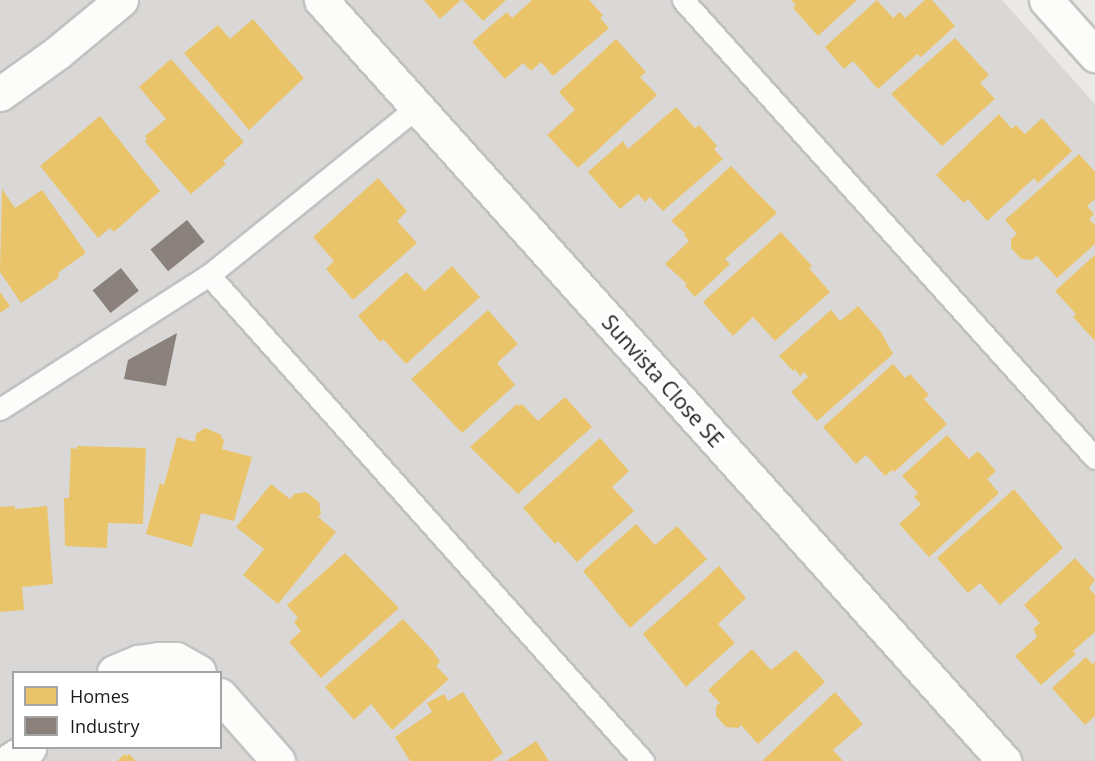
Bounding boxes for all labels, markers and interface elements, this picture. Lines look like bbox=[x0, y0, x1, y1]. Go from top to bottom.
street label: Sunvista Close SE bbox=[597, 310, 729, 452]
legend bbox=[12, 671, 222, 749]
text: Homes bbox=[70, 684, 129, 708]
text: Industry bbox=[70, 714, 140, 738]

